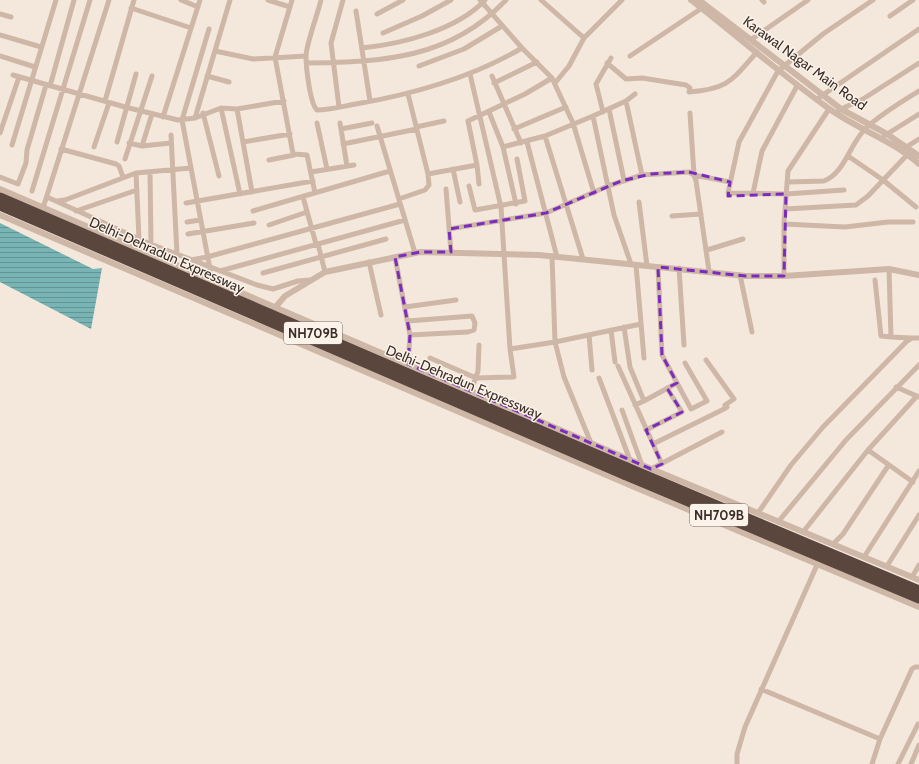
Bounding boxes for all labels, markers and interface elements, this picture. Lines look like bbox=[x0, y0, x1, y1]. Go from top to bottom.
street label: Karawal Nagar Main Road bbox=[740, 12, 870, 114]
street label: Delhi-Dehradun Expressway bbox=[87, 213, 247, 297]
road number: NH709B bbox=[284, 322, 342, 344]
street label: Delhi-Dehradun Expressway bbox=[383, 341, 545, 423]
road number: NH709B bbox=[690, 504, 748, 526]

